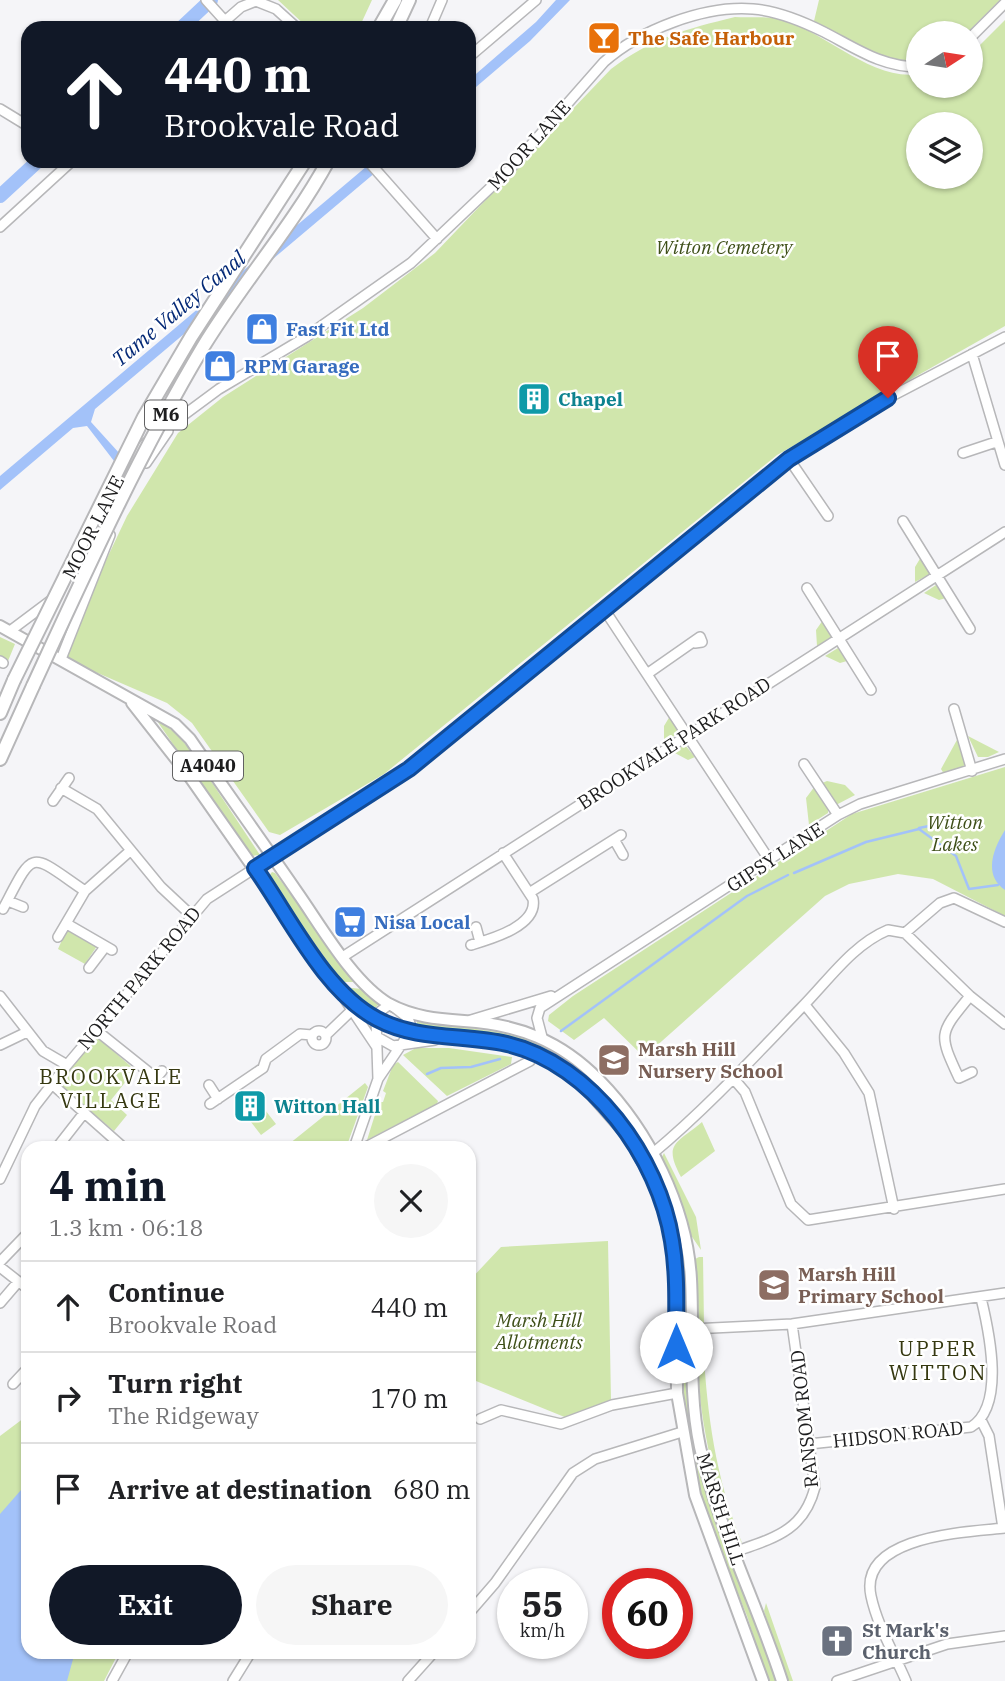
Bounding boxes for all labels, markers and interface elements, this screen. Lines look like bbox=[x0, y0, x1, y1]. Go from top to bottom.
bar icon: The Safe Harbour bbox=[585, 19, 623, 57]
north arrow bbox=[906, 21, 984, 98]
map controls bbox=[906, 21, 983, 189]
place label: The Safe Harbour bbox=[628, 26, 795, 50]
text: 440 m bbox=[164, 42, 311, 105]
icon: ahead bbox=[49, 49, 140, 140]
street label: MOOR LANE bbox=[482, 95, 576, 195]
text: Brookvale Road bbox=[164, 104, 399, 146]
button: layers bbox=[906, 112, 983, 189]
park label: Witton Cemetery bbox=[656, 235, 794, 259]
water label: Tame Valley Canal bbox=[106, 243, 252, 372]
shop icon: Fast Fit Ltd bbox=[243, 310, 281, 348]
place label: Fast Fit Ltd bbox=[286, 317, 389, 341]
pin bbox=[858, 326, 918, 398]
icon: arrive bbox=[869, 337, 907, 375]
shop icon: RPM Garage bbox=[201, 347, 239, 385]
place label: RPM Garage bbox=[244, 354, 360, 378]
building icon: Chapel bbox=[515, 380, 553, 418]
place label: Chapel bbox=[558, 387, 623, 411]
road number: M6 bbox=[145, 400, 187, 430]
street label: MOOR LANE bbox=[57, 471, 129, 583]
street label: BROOKVALE PARK ROAD bbox=[573, 672, 775, 814]
road number: A4040 bbox=[173, 752, 243, 780]
park label: Witton Lakes bbox=[927, 810, 983, 856]
street label: GIPSY LANE bbox=[722, 817, 828, 897]
street label: NORTH PARK ROAD bbox=[72, 902, 206, 1054]
supermarket icon: Nisa Local bbox=[331, 903, 369, 941]
place label: Nisa Local bbox=[374, 910, 470, 934]
place label: Marsh Hill Nursery School bbox=[638, 1037, 783, 1083]
school or university icon: Marsh Hill Nursery School bbox=[595, 1041, 633, 1079]
district label: BROOKVALE VILLAGE bbox=[39, 1062, 183, 1114]
building icon: Witton Hall bbox=[231, 1087, 269, 1125]
place label: Witton Hall bbox=[274, 1094, 380, 1118]
text: 4 min bbox=[49, 1158, 167, 1213]
button: close bbox=[374, 1164, 448, 1238]
text: 1.3 km · 06:18 bbox=[49, 1212, 203, 1242]
place label: Marsh Hill Primary School bbox=[798, 1262, 944, 1308]
school or university icon: Marsh Hill Primary School bbox=[755, 1266, 793, 1304]
text: Continue bbox=[108, 1275, 225, 1309]
icon: ahead bbox=[49, 1288, 87, 1326]
text: 440 m bbox=[370, 1290, 448, 1324]
park label: Marsh Hill Allotments bbox=[493, 1308, 583, 1354]
text: Brookvale Road bbox=[108, 1309, 277, 1339]
position arrow bbox=[639, 1310, 713, 1384]
district label: UPPER WITTON bbox=[889, 1334, 987, 1386]
street label: RANSOM ROAD bbox=[785, 1349, 823, 1489]
text: Turn right bbox=[108, 1366, 242, 1400]
icon: right bbox=[49, 1379, 87, 1417]
text: 170 m bbox=[370, 1381, 448, 1415]
text: The Ridgeway bbox=[108, 1400, 259, 1430]
street label: HIDSON ROAD bbox=[832, 1415, 964, 1453]
street label: MARSH HILL bbox=[692, 1450, 750, 1568]
icon: arrive bbox=[49, 1470, 87, 1508]
text: Arrive at destination bbox=[108, 1472, 372, 1506]
text: 680 m bbox=[393, 1472, 471, 1506]
button: Exit bbox=[49, 1565, 242, 1645]
button: Share bbox=[256, 1565, 448, 1645]
speed limit sign: 60 bbox=[602, 1568, 693, 1659]
text: 55 bbox=[521, 1581, 564, 1627]
place label: St Mark's Church bbox=[862, 1618, 949, 1664]
text: km/h bbox=[520, 1619, 565, 1642]
church icon: St Mark's Church bbox=[818, 1622, 856, 1660]

